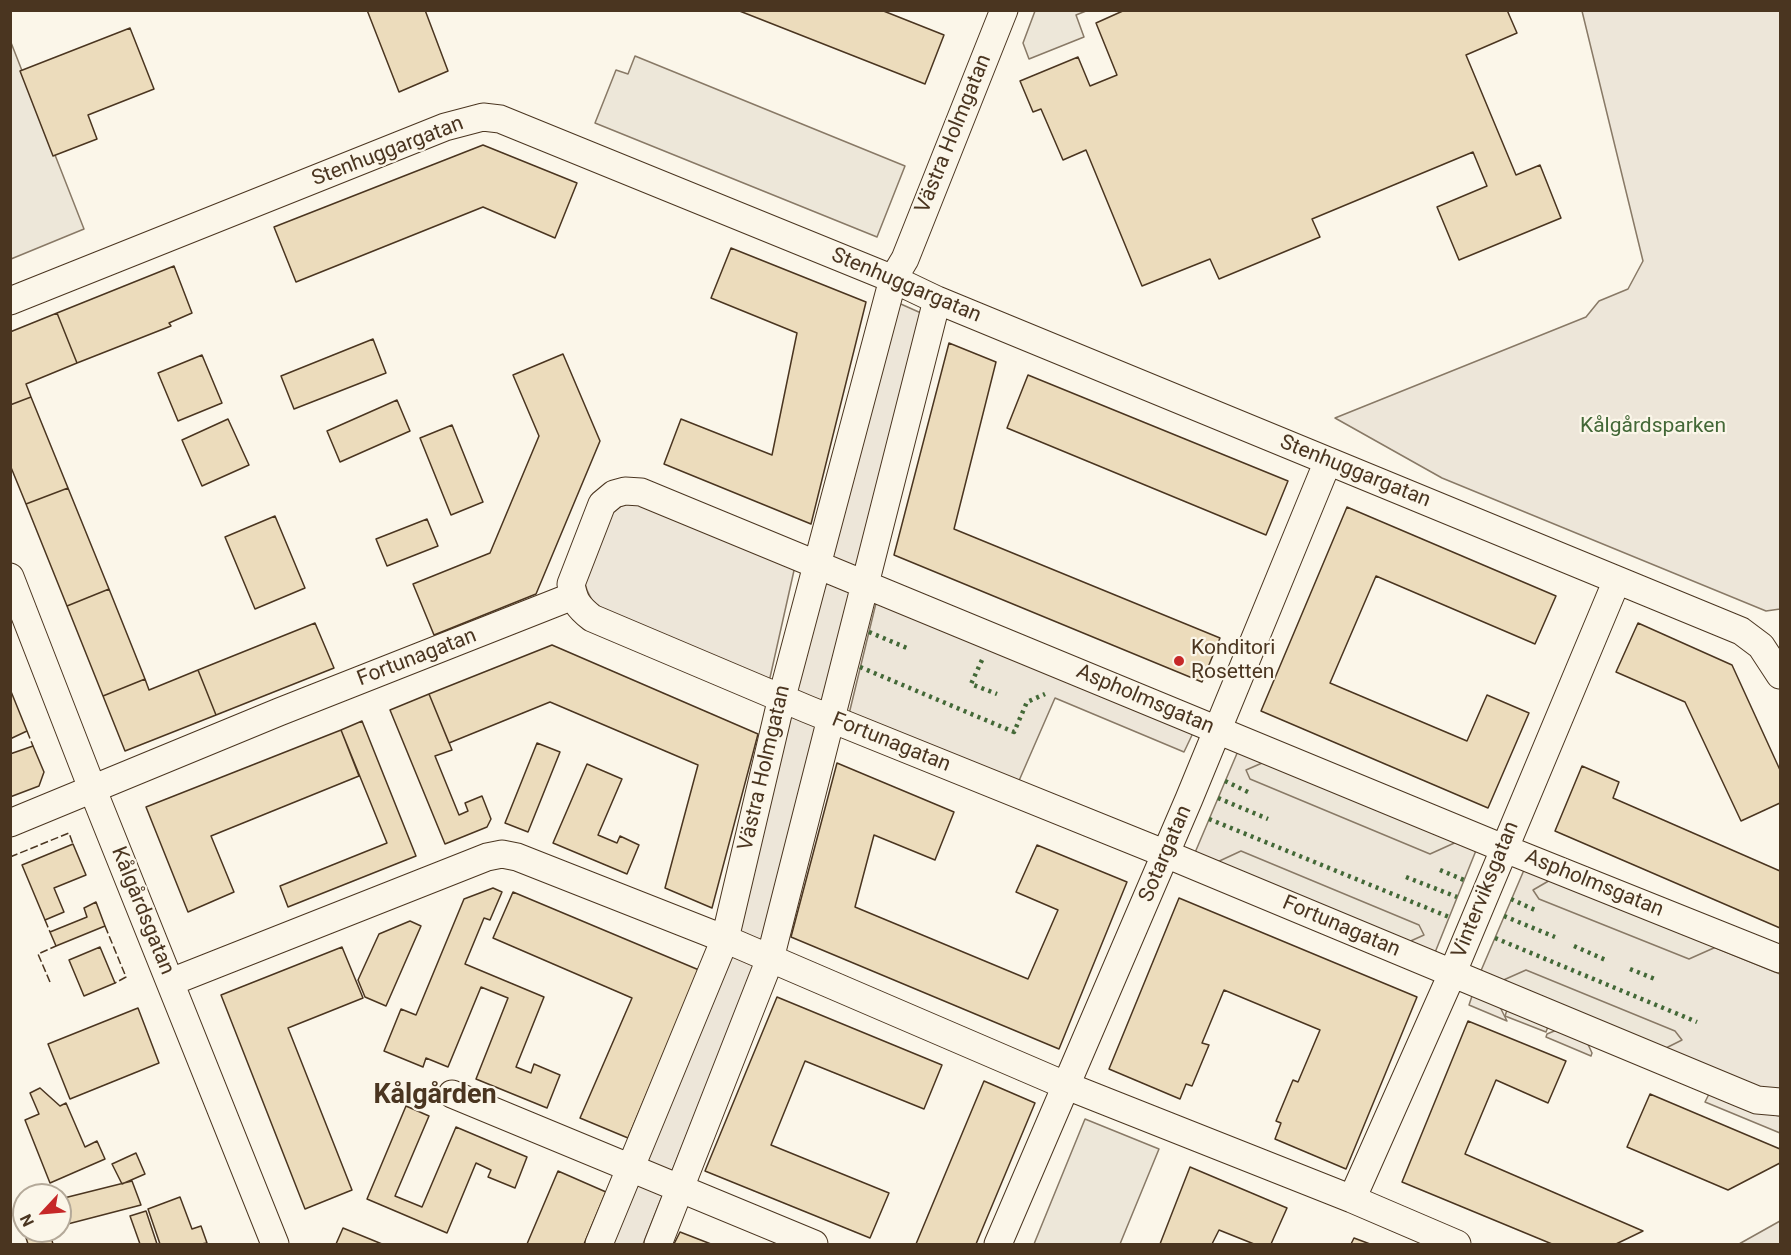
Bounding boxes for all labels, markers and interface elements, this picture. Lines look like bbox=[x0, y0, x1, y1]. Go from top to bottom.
street label: Västra Holmgatan bbox=[911, 51, 997, 217]
street label: Stenhuggargatan bbox=[309, 112, 467, 192]
street label: Stenhuggargatan bbox=[827, 243, 985, 329]
park label: Kålgårdsparken bbox=[1580, 414, 1726, 440]
street label: Stenhuggargatan bbox=[1276, 430, 1434, 514]
street label: Fortunagatan bbox=[354, 624, 480, 692]
place label: Konditori Rosetten bbox=[1191, 636, 1275, 686]
marker: Konditori Rosetten bbox=[1172, 654, 1186, 668]
street label: Aspholmsgatan bbox=[1072, 660, 1218, 740]
street label: Västra Holmgatan bbox=[734, 683, 796, 853]
street label: Fortunagatan bbox=[828, 708, 954, 778]
street label: Sotargatan bbox=[1134, 802, 1198, 906]
street label: Vinterviksgatan bbox=[1447, 818, 1525, 962]
street label: Kålgårdsgatan bbox=[105, 843, 179, 979]
street label: Aspholmsgatan bbox=[1521, 845, 1667, 923]
street label: Fortunagatan bbox=[1278, 891, 1404, 963]
district label: Kålgården bbox=[373, 1080, 497, 1112]
north arrow bbox=[12, 1183, 72, 1243]
text: N bbox=[16, 1211, 38, 1229]

